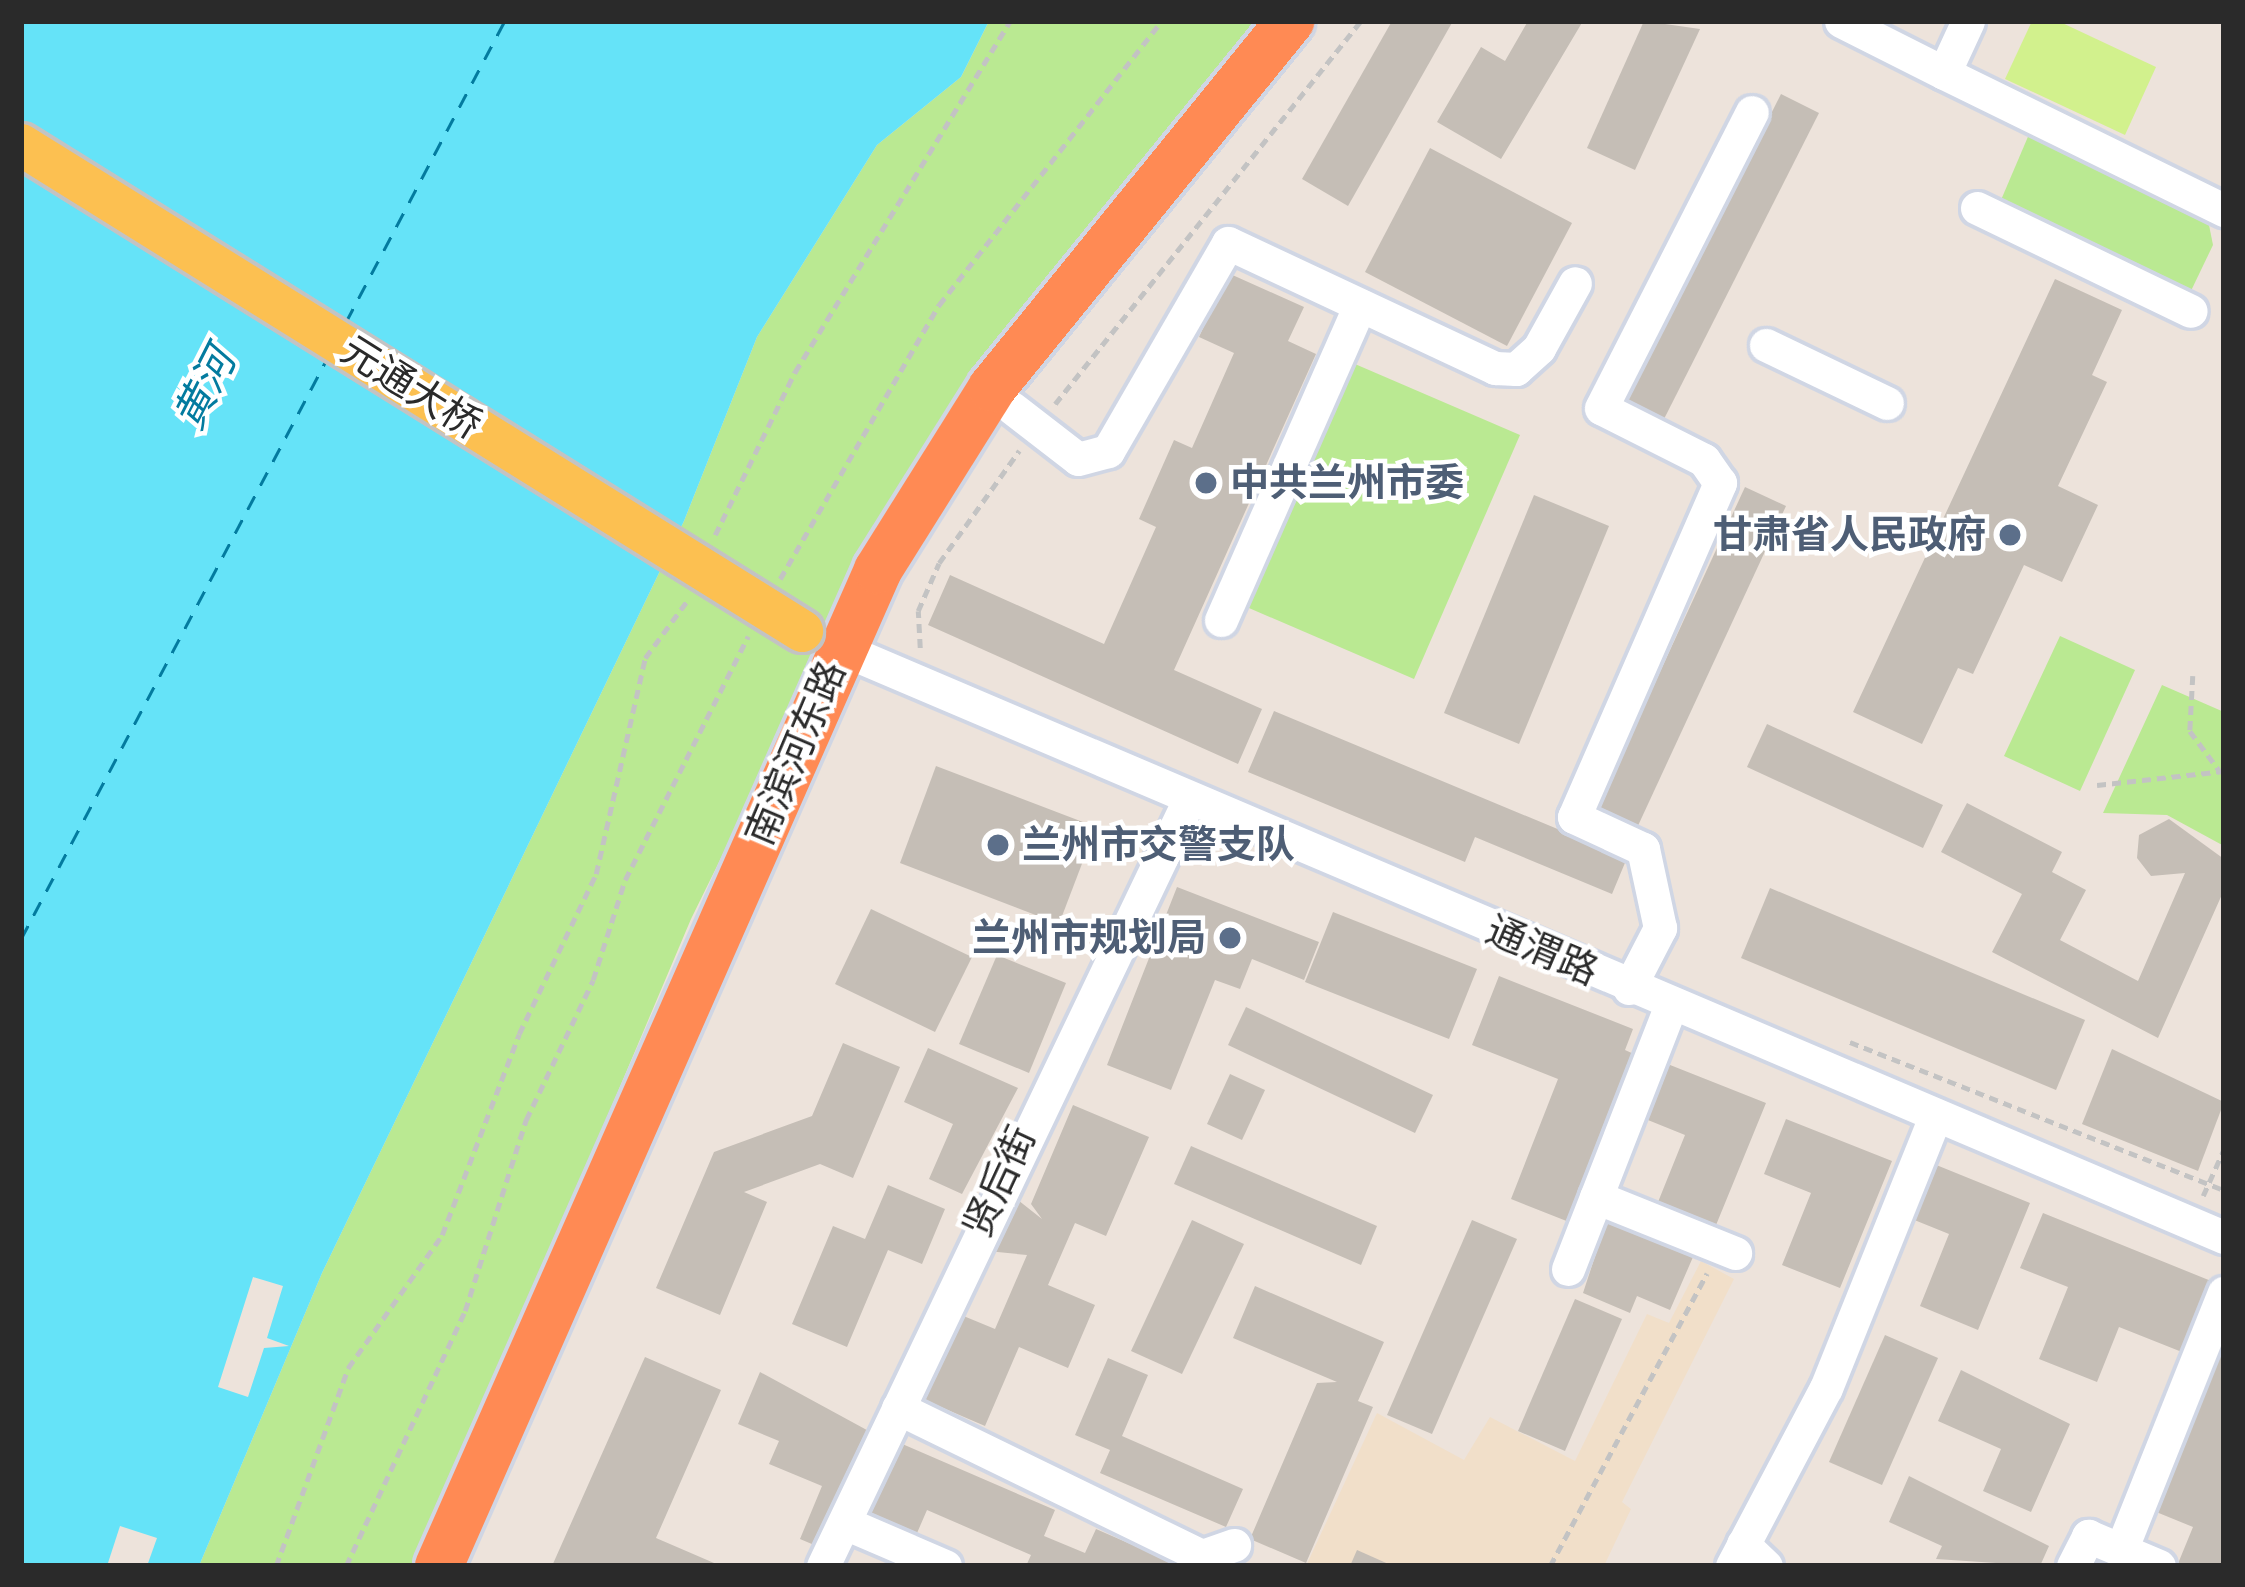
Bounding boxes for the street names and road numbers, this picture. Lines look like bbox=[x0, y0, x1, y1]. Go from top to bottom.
street label: 元通大桥 bbox=[332, 327, 490, 449]
street label: 南滨河东路 bbox=[736, 654, 856, 852]
street label: 通渭路 bbox=[1479, 907, 1605, 995]
street label: 贤后街 bbox=[954, 1119, 1046, 1245]

